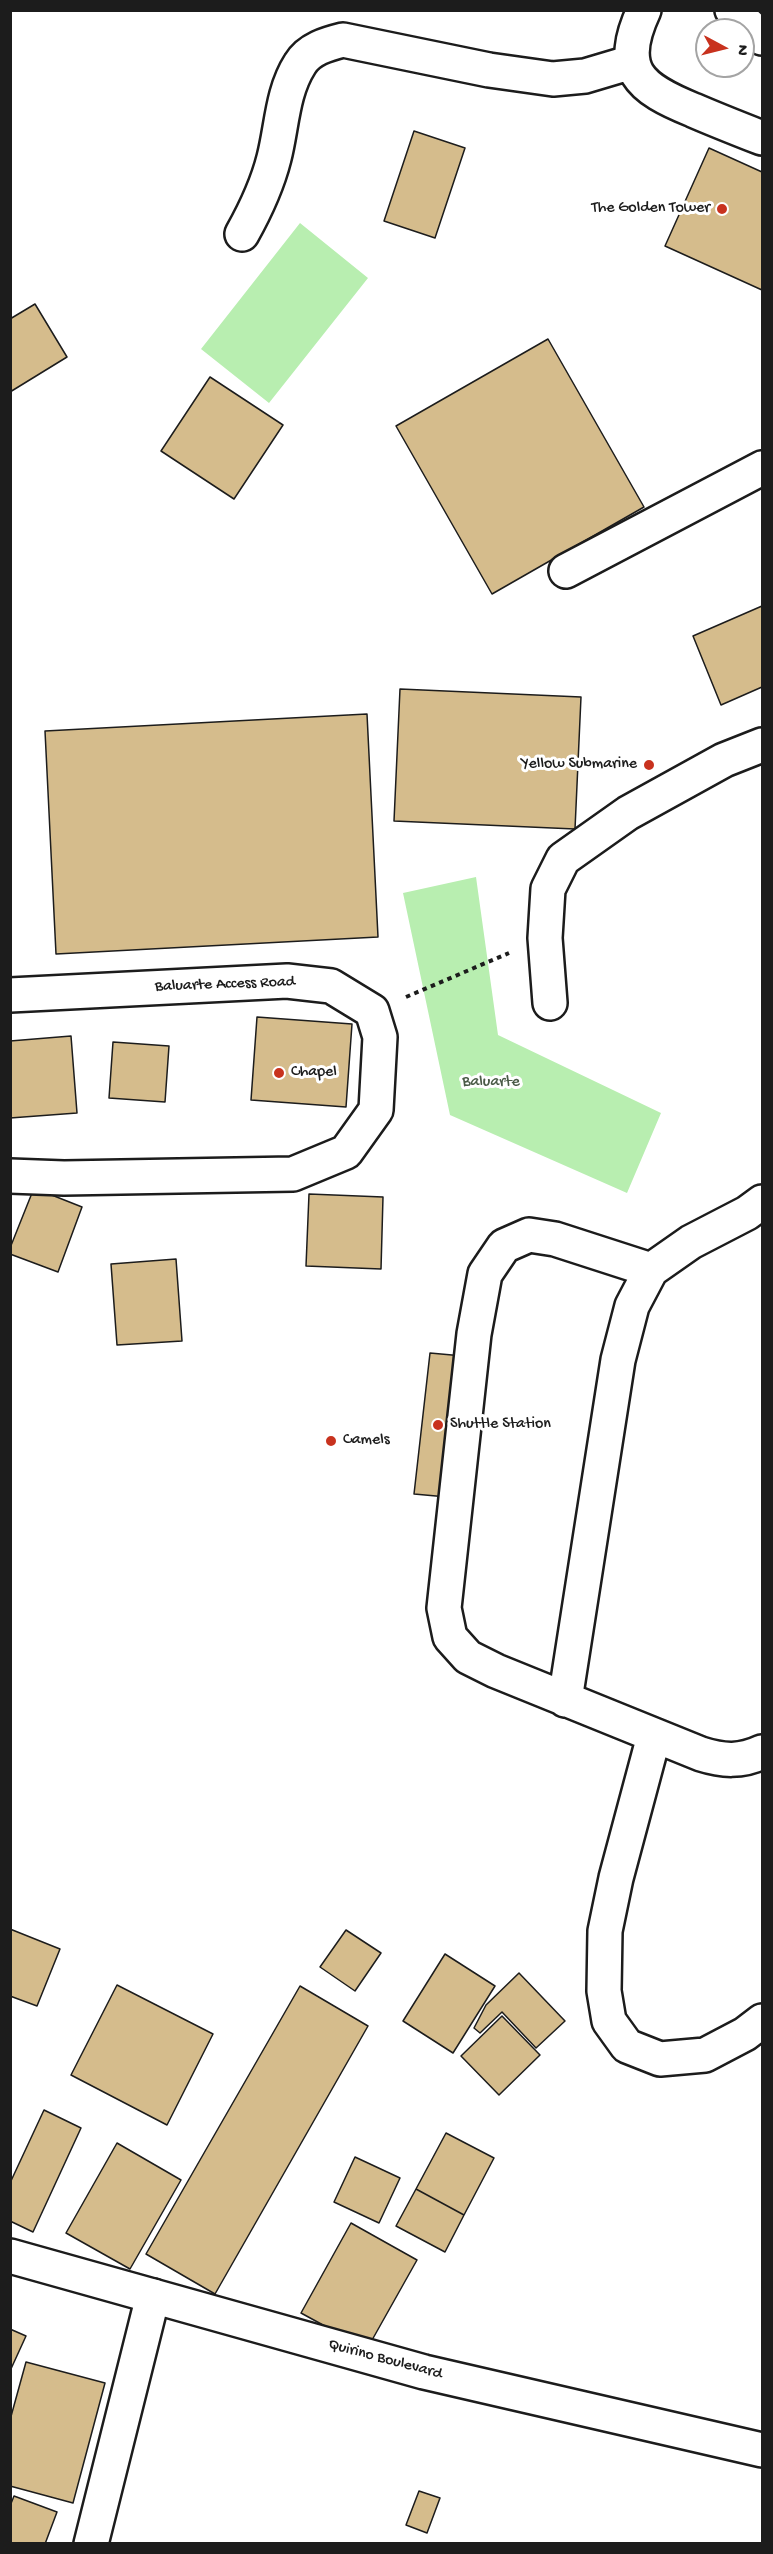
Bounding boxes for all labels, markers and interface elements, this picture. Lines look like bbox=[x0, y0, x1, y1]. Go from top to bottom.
north arrow bbox=[695, 18, 755, 78]
text: N bbox=[731, 44, 751, 56]
place label: The Golden Tower bbox=[591, 199, 710, 219]
marker: The Golden Tower bbox=[715, 202, 729, 216]
place label: Yellow Submarine bbox=[521, 755, 637, 775]
marker: Yellow Submarine bbox=[642, 758, 656, 772]
street label: Baluarte Access Road bbox=[155, 973, 295, 997]
place label: Chapel bbox=[291, 1063, 337, 1083]
marker: Chapel bbox=[272, 1066, 286, 1080]
park label: Baluarte bbox=[462, 1073, 520, 1093]
place label: Shuttle Station bbox=[450, 1415, 551, 1435]
marker: Shuttle Station bbox=[431, 1418, 445, 1432]
place label: Camels bbox=[343, 1431, 390, 1451]
marker: Camels bbox=[324, 1434, 338, 1448]
street label: Quirino Boulevard bbox=[326, 2336, 444, 2384]

